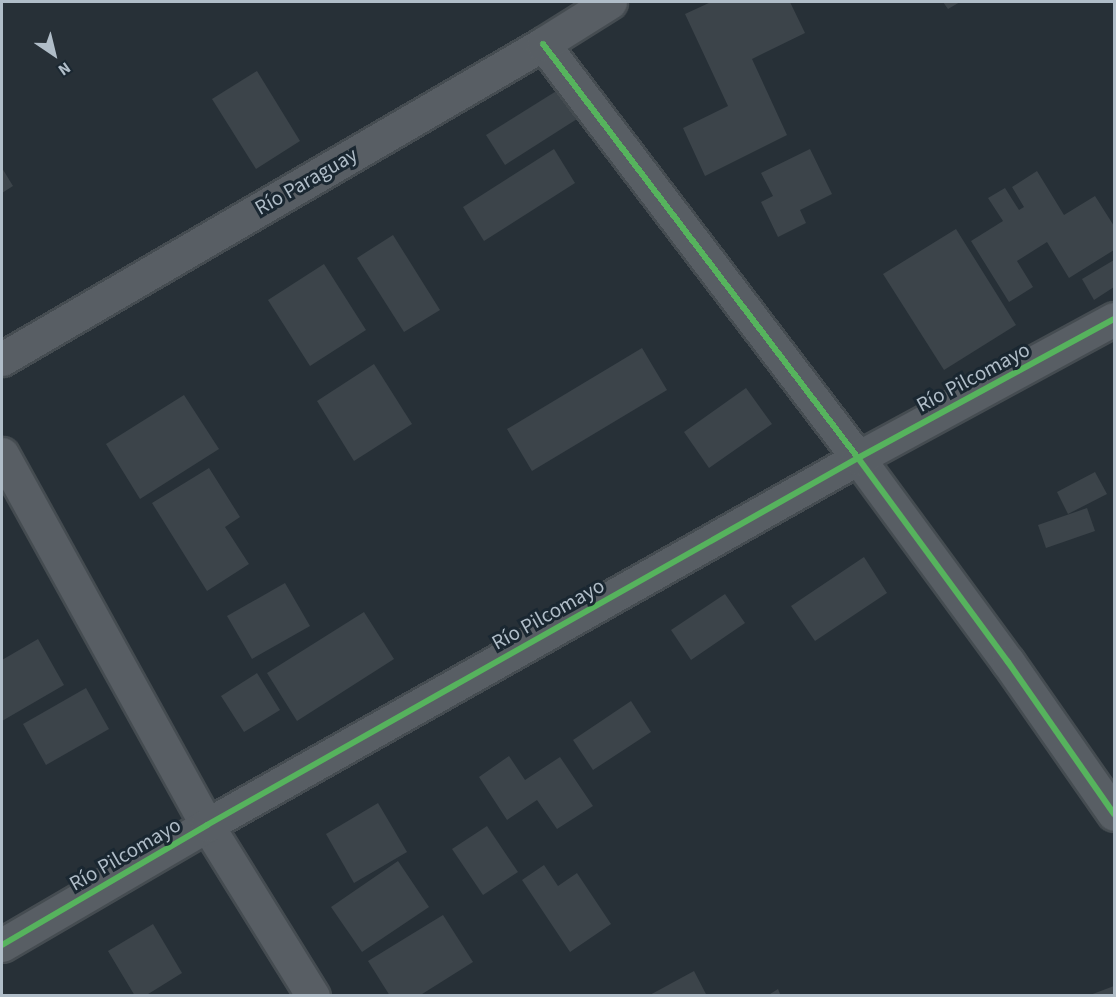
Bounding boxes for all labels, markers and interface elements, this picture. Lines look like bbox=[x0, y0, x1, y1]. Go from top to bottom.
north arrow bbox=[24, 24, 84, 84]
text: N bbox=[54, 57, 75, 81]
street label: Río Paraguay bbox=[250, 142, 362, 220]
street label: Río Pilcomayo bbox=[912, 337, 1034, 417]
street label: Río Pilcomayo bbox=[487, 573, 609, 655]
street label: Río Pilcomayo bbox=[65, 812, 185, 896]

